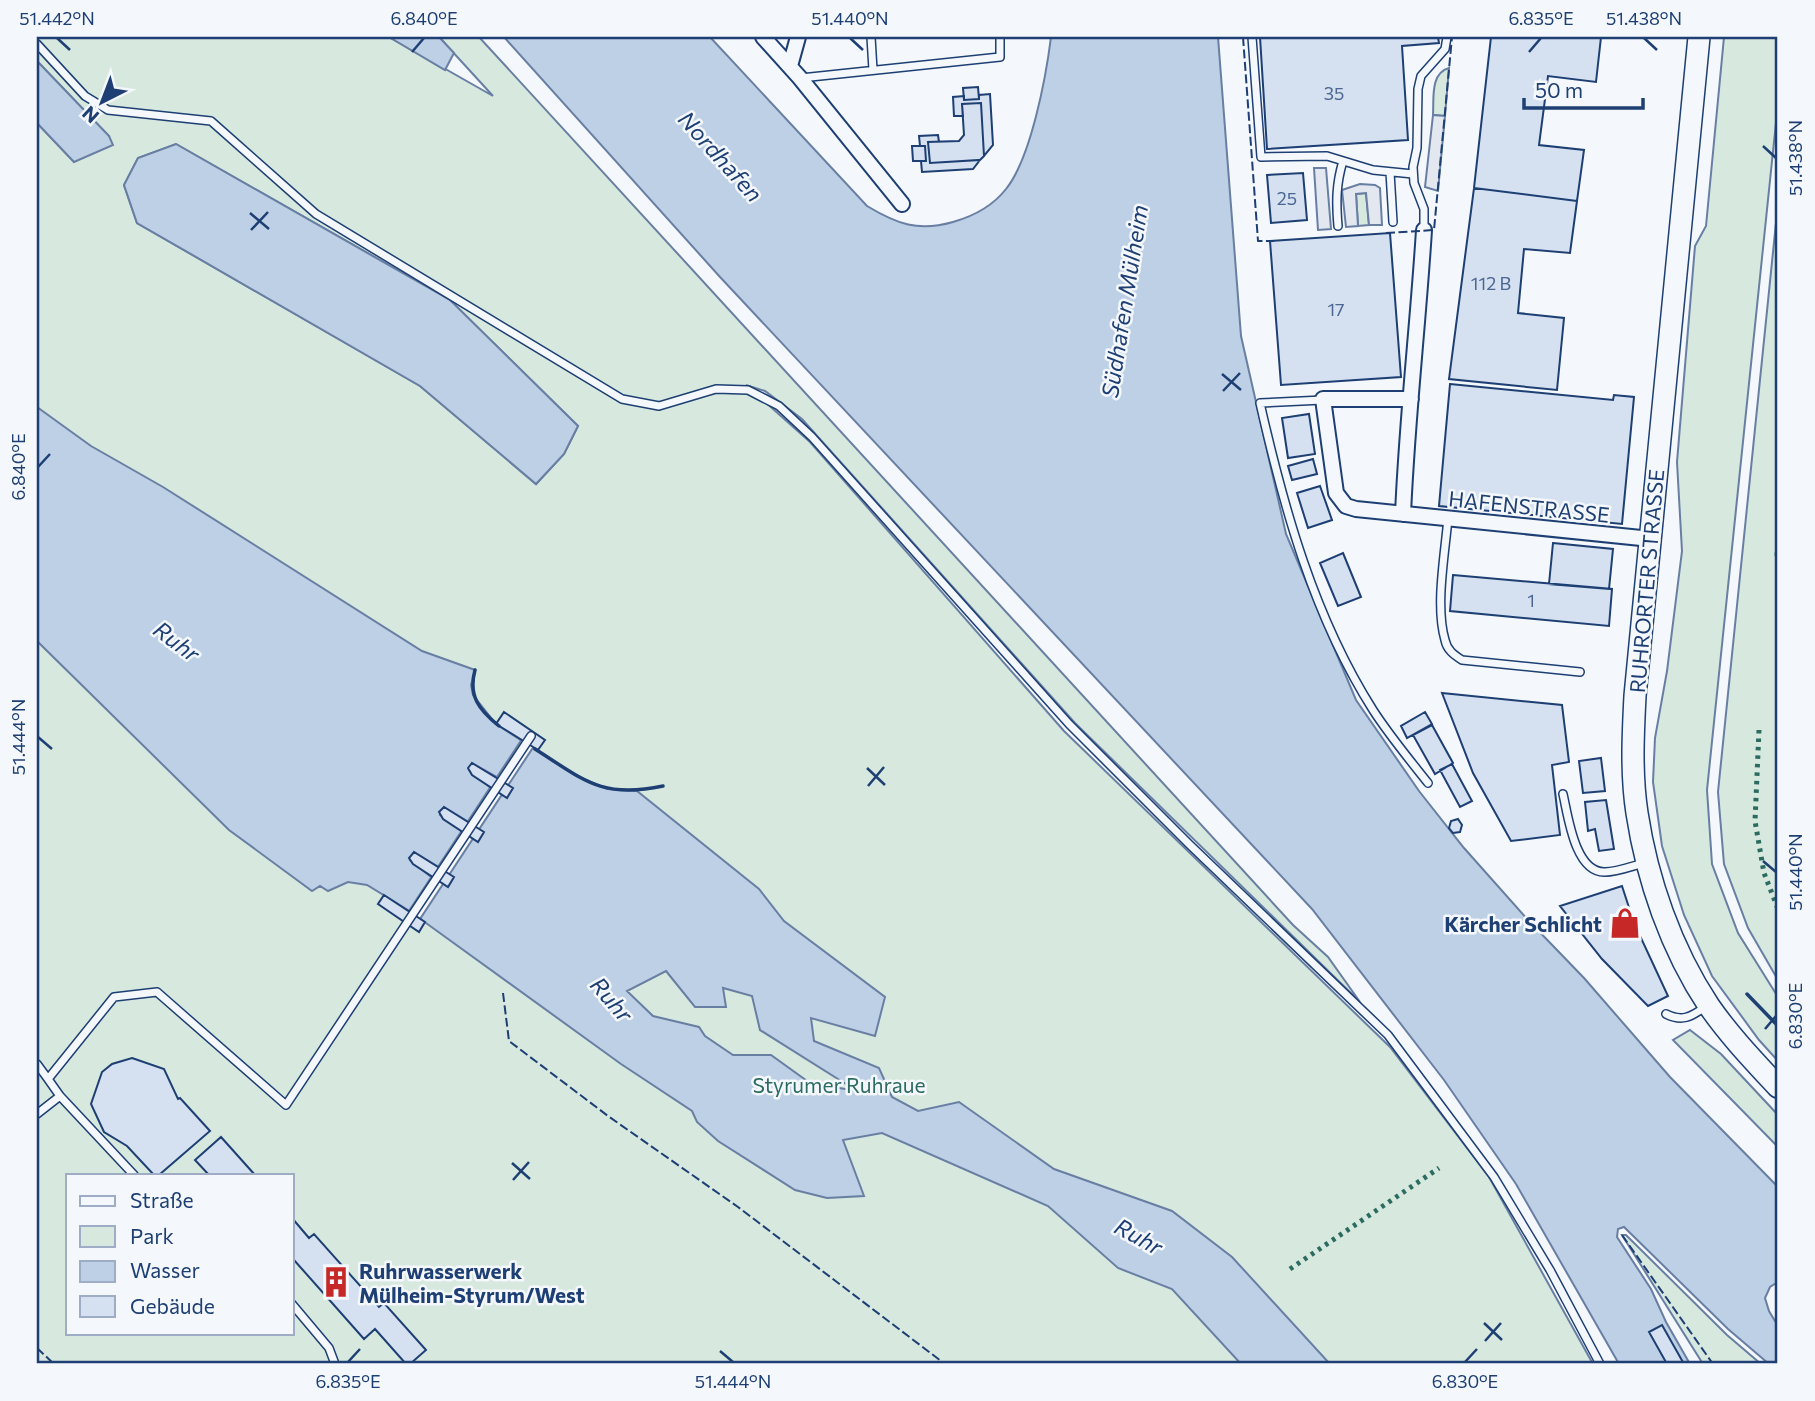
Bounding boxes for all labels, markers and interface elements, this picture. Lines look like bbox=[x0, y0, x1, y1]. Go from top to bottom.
text: 51.442°N bbox=[19, 7, 95, 29]
text: 6.840°E bbox=[390, 7, 458, 29]
text: 51.440°N bbox=[811, 7, 889, 29]
text: 6.835°E bbox=[1508, 7, 1574, 29]
text: 51.438°N bbox=[1606, 7, 1682, 29]
north arrow bbox=[66, 66, 136, 136]
scale bar bbox=[1524, 66, 1644, 110]
text: 50 m bbox=[1535, 77, 1583, 102]
house number: 35 bbox=[1324, 82, 1344, 104]
text: N bbox=[77, 102, 103, 128]
water label: Nordhafen bbox=[673, 105, 769, 207]
text: 51.438°N bbox=[1784, 120, 1806, 196]
house number: 25 bbox=[1277, 187, 1297, 209]
water label: Südhafen Mülheim bbox=[1095, 203, 1153, 399]
house number: 112 B bbox=[1471, 272, 1511, 294]
house number: 17 bbox=[1327, 298, 1345, 320]
text: 6.840°E bbox=[7, 433, 29, 501]
street label: RUHRORTER STRASSE bbox=[1624, 468, 1668, 694]
street label: HAFENSTRASSE bbox=[1447, 485, 1611, 527]
house number: 1 bbox=[1527, 589, 1535, 611]
water label: Ruhr bbox=[148, 615, 206, 668]
text: 51.444°N bbox=[7, 699, 29, 775]
text: 51.440°N bbox=[1784, 833, 1806, 911]
shop icon: Kärcher Schlicht bbox=[1608, 906, 1642, 940]
place label: Kärcher Schlicht bbox=[1444, 911, 1602, 936]
water label: Ruhr bbox=[585, 971, 640, 1028]
text: 6.830°E bbox=[1784, 983, 1806, 1049]
park label: Styrumer Ruhraue bbox=[752, 1072, 926, 1097]
legend bbox=[66, 1174, 294, 1334]
text: Straße bbox=[130, 1187, 194, 1212]
water label: Ruhr bbox=[1110, 1212, 1169, 1261]
text: Park bbox=[130, 1223, 174, 1248]
text: Wasser bbox=[130, 1257, 200, 1282]
place label: Ruhrwasserwerk Mülheim-Styrum/West bbox=[359, 1258, 585, 1307]
building icon: Ruhrwasserwerk Mülheim-Styrum/West bbox=[319, 1265, 353, 1299]
text: Gebäude bbox=[130, 1293, 215, 1318]
text: 6.835°E bbox=[315, 1370, 381, 1392]
text: 51.444°N bbox=[695, 1370, 771, 1392]
text: 6.830°E bbox=[1432, 1370, 1498, 1392]

